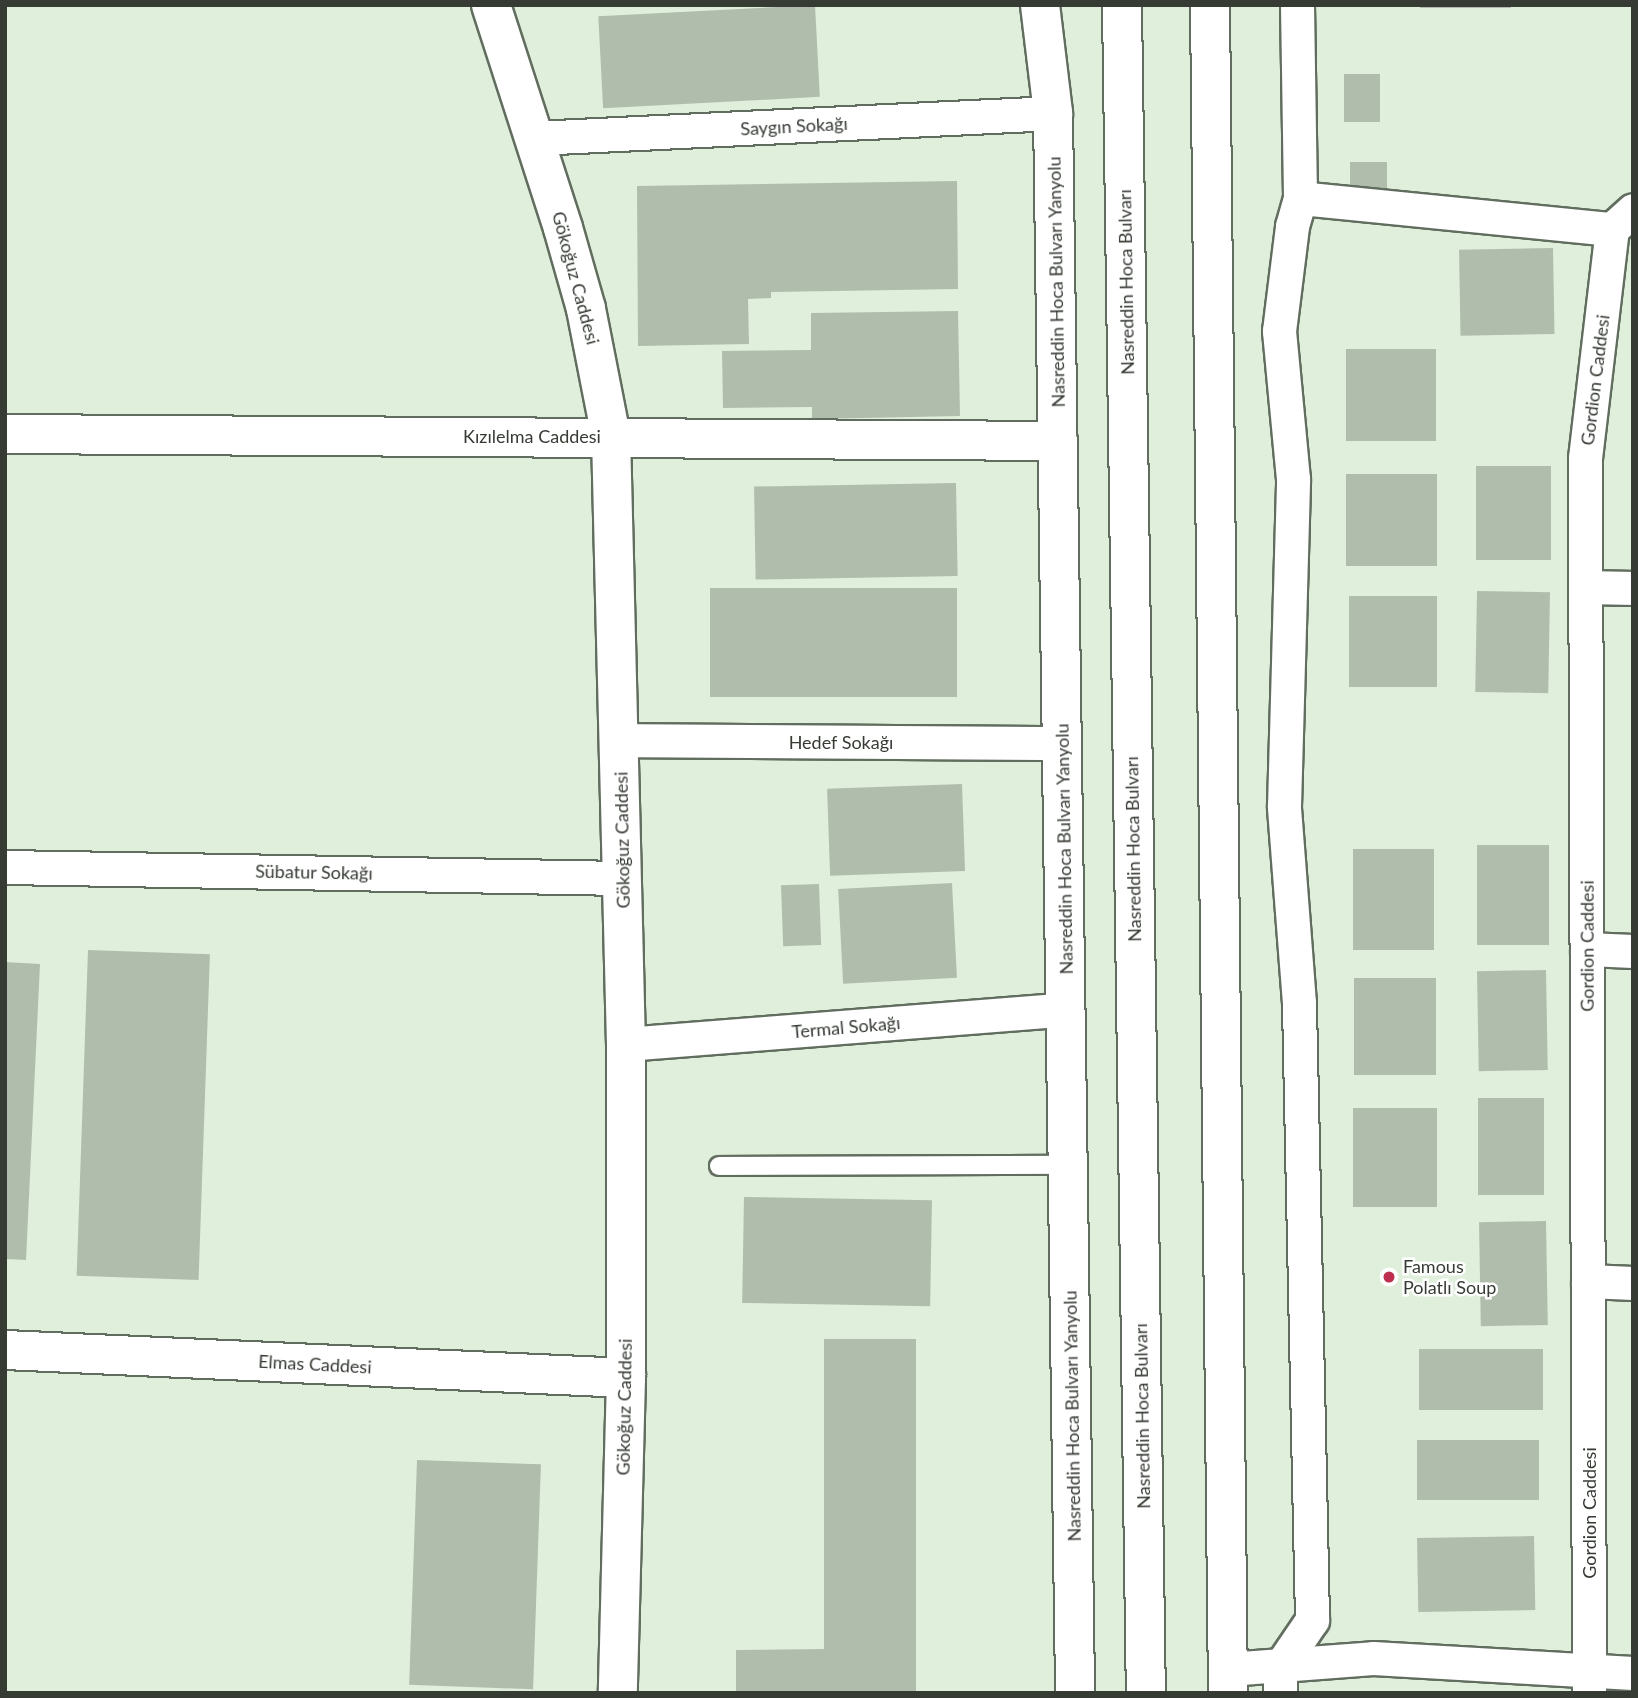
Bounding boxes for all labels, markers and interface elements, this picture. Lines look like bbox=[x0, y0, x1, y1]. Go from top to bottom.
street label: Saygın Sokağı bbox=[740, 112, 848, 140]
street label: Nasreddin Hoca Bulvarı Yanyolu bbox=[1043, 156, 1069, 408]
street label: Nasreddin Hoca Bulvarı bbox=[1114, 189, 1138, 375]
street label: Gökoğuz Caddesi bbox=[548, 209, 604, 347]
street label: Gordion Caddesi bbox=[1576, 313, 1614, 447]
street label: Kızılelma Caddesi bbox=[463, 425, 601, 447]
street label: Nasreddin Hoca Bulvarı Yanyolu bbox=[1051, 723, 1077, 975]
street label: Hedef Sokağı bbox=[788, 731, 894, 753]
street label: Nasreddin Hoca Bulvarı bbox=[1121, 756, 1145, 942]
street label: Gökoğuz Caddesi bbox=[610, 771, 634, 909]
street label: Sübatur Sokağı bbox=[255, 860, 373, 884]
street label: Gordion Caddesi bbox=[1576, 880, 1598, 1012]
street label: Termal Sokağı bbox=[791, 1012, 901, 1042]
place label: Famous Polatlı Soup bbox=[1403, 1256, 1496, 1298]
marker: Famous Polatlı Soup bbox=[1381, 1269, 1397, 1285]
street label: Nasreddin Hoca Bulvarı Yanyolu bbox=[1059, 1290, 1085, 1542]
street label: Nasreddin Hoca Bulvarı bbox=[1130, 1323, 1154, 1509]
street label: Gökoğuz Caddesi bbox=[612, 1338, 636, 1476]
street label: Elmas Caddesi bbox=[258, 1350, 372, 1378]
street label: Gordion Caddesi bbox=[1578, 1447, 1600, 1579]

